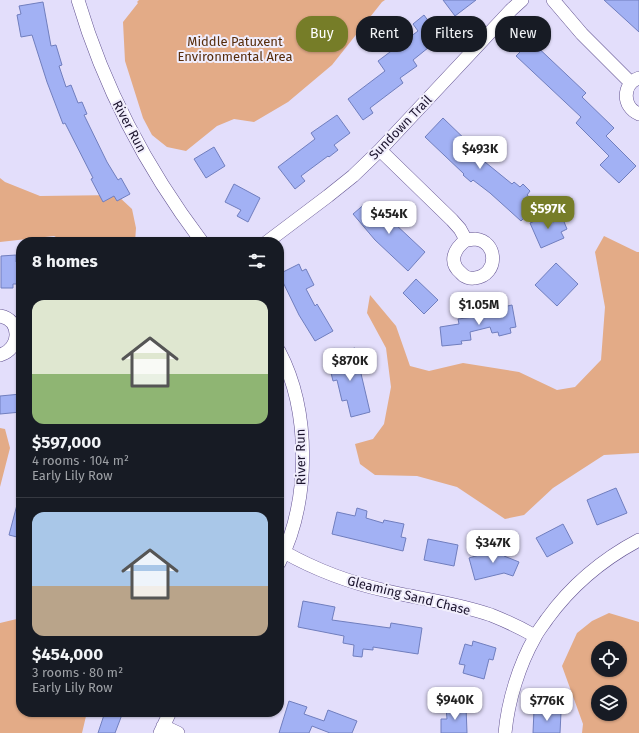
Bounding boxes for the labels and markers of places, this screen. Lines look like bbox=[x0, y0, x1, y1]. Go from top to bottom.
pin: $493K bbox=[452, 136, 508, 170]
pin: $597K bbox=[520, 196, 576, 230]
pin: $454K bbox=[361, 201, 417, 235]
pin: $1.05M bbox=[446, 292, 512, 326]
pin: $870K bbox=[322, 348, 378, 382]
pin: $347K bbox=[465, 530, 521, 564]
pin: $940K bbox=[427, 687, 483, 721]
pin: $776K bbox=[519, 688, 575, 722]

